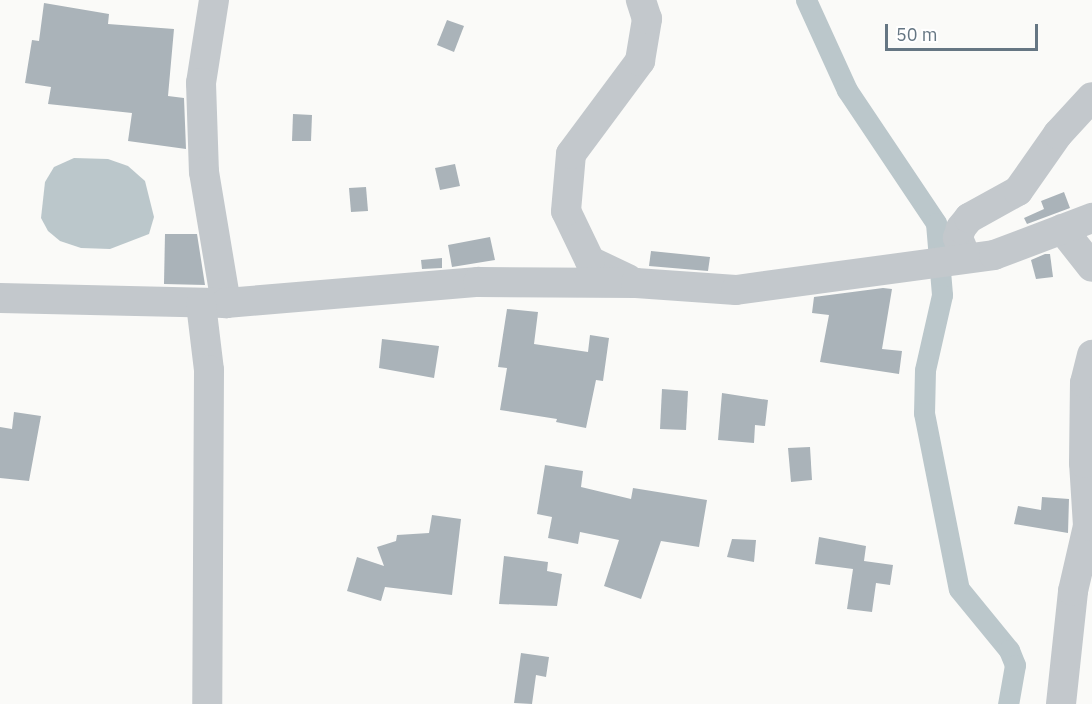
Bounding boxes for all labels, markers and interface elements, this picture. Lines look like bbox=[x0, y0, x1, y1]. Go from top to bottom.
scale bar bbox=[888, 12, 1041, 50]
text: 50 m bbox=[896, 23, 938, 46]

